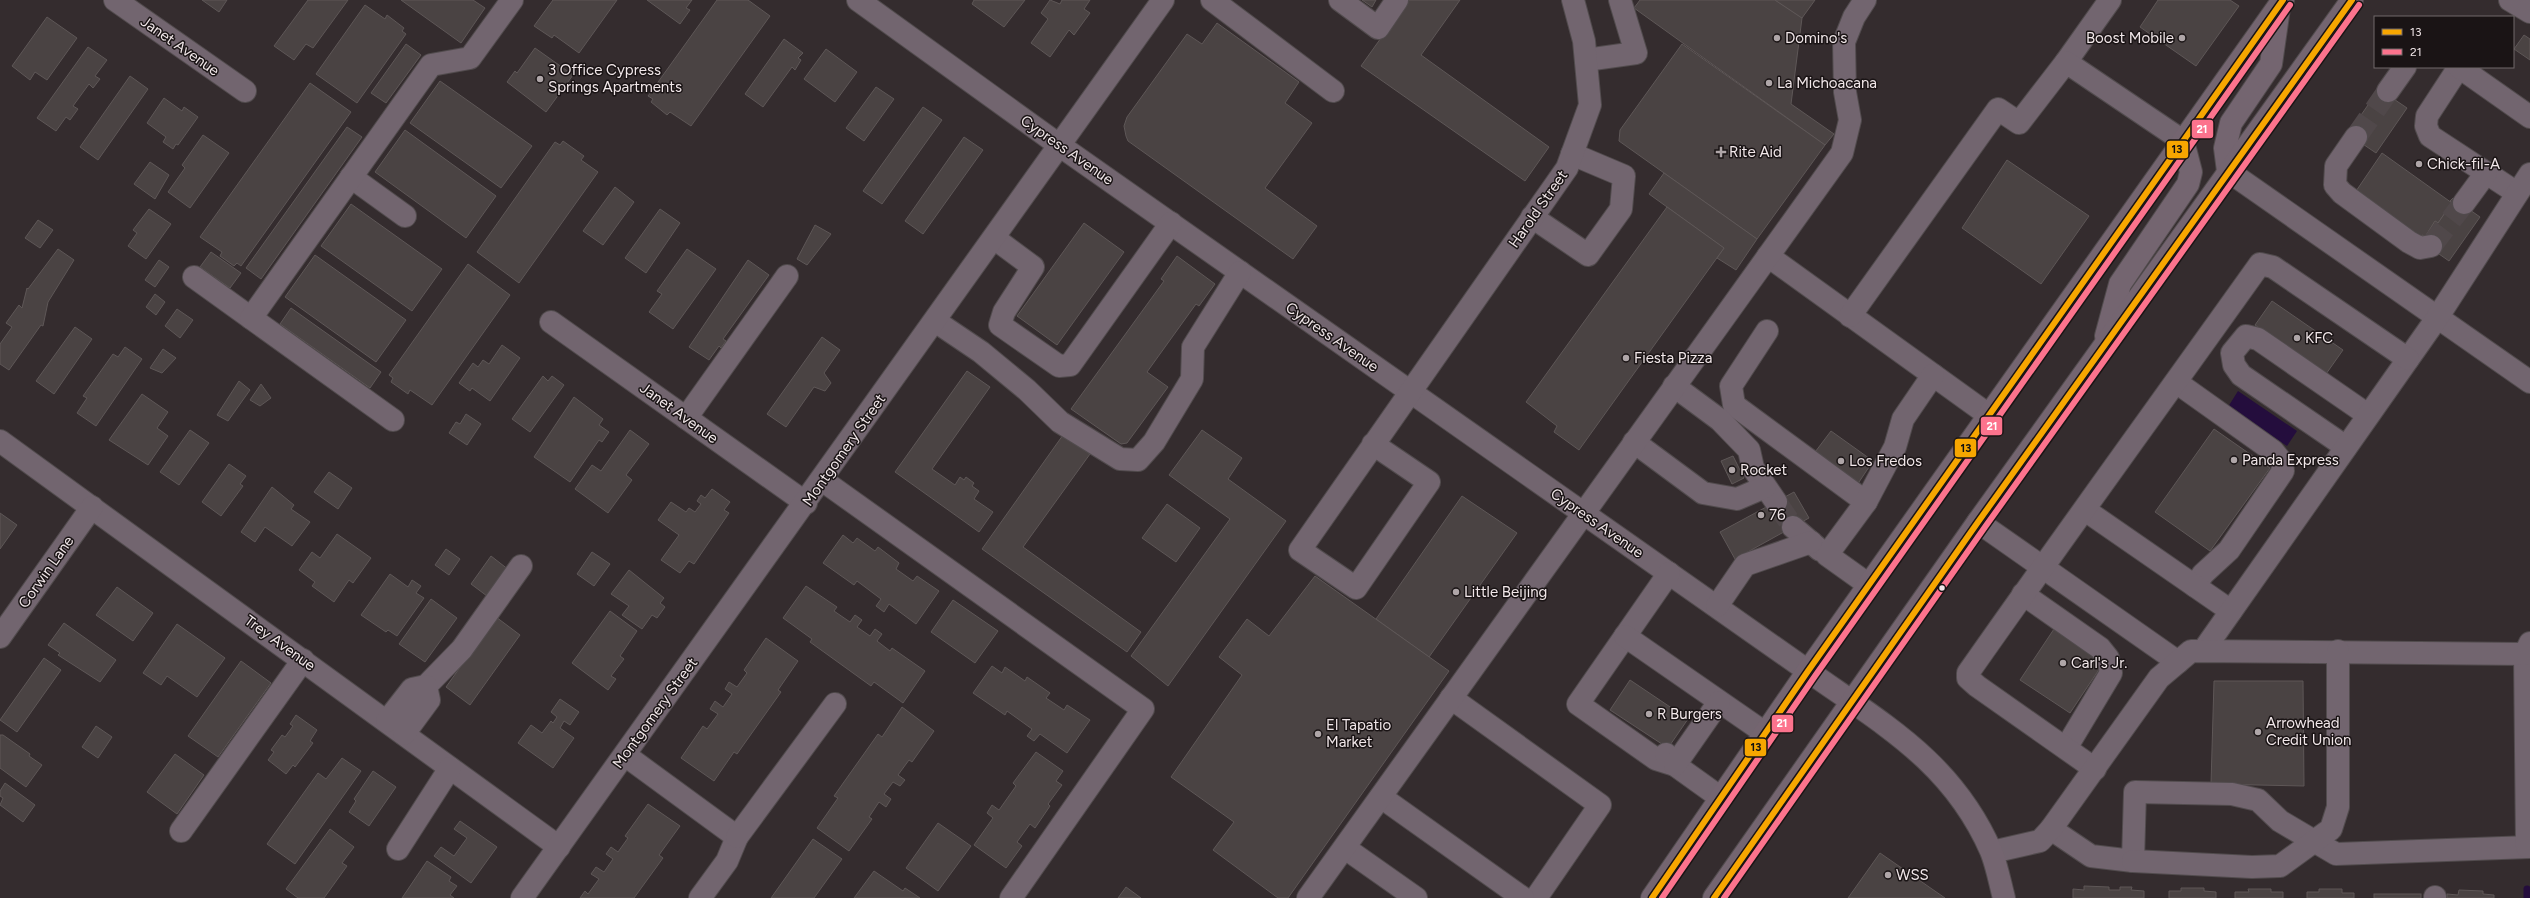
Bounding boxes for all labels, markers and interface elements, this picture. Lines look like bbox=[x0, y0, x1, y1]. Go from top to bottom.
street label: Janet Avenue bbox=[137, 12, 223, 80]
legend bbox=[2374, 16, 2514, 68]
text: 13 bbox=[2410, 25, 2421, 39]
place label: Domino's bbox=[1785, 29, 1847, 47]
place label: Boost Mobile bbox=[2086, 29, 2174, 47]
marker: Domino's bbox=[1772, 33, 1782, 43]
marker: Boost Mobile bbox=[2177, 33, 2187, 43]
text: 21 bbox=[2410, 45, 2422, 59]
place label: 3 Office Cypress Springs Apartments bbox=[548, 61, 682, 96]
marker: 3 Office Cypress Springs Apartments bbox=[535, 74, 545, 84]
place label: La Michoacana bbox=[1777, 74, 1877, 92]
marker: La Michoacana bbox=[1764, 78, 1774, 88]
street label: Cypress Avenue bbox=[1017, 111, 1117, 189]
line badge: 21 bbox=[2191, 119, 2214, 139]
text: 21 bbox=[2196, 123, 2208, 136]
line badge: 13 bbox=[2166, 140, 2189, 159]
place label: Rite Aid bbox=[1729, 143, 1782, 161]
text: 13 bbox=[2172, 143, 2182, 156]
marker: Rite Aid bbox=[1716, 147, 1726, 157]
place label: Chick-fil-A bbox=[2427, 155, 2500, 173]
marker: Chick-fil-A bbox=[2414, 159, 2424, 169]
street label: Harold Street bbox=[1505, 167, 1572, 251]
street label: Cypress Avenue bbox=[1282, 298, 1382, 376]
place label: KFC bbox=[2305, 329, 2333, 347]
marker: KFC bbox=[2292, 333, 2302, 343]
place label: Fiesta Pizza bbox=[1634, 349, 1712, 367]
marker: Fiesta Pizza bbox=[1621, 353, 1631, 363]
street label: Janet Avenue bbox=[636, 379, 722, 447]
street label: Montgomery Street bbox=[799, 390, 890, 509]
line badge: 21 bbox=[1980, 416, 2003, 436]
text: 21 bbox=[1986, 420, 1998, 433]
line badge: 13 bbox=[1954, 438, 1977, 458]
text: 13 bbox=[1961, 442, 1971, 455]
place label: Panda Express bbox=[2242, 451, 2339, 469]
place label: Los Fredos bbox=[1849, 452, 1922, 470]
marker: Panda Express bbox=[2229, 455, 2239, 465]
marker: Los Fredos bbox=[1836, 456, 1846, 466]
place label: Rocket bbox=[1740, 461, 1788, 479]
marker: Rocket bbox=[1727, 465, 1737, 475]
street label: Cypress Avenue bbox=[1547, 484, 1647, 562]
place label: 76 bbox=[1769, 506, 1786, 524]
marker: 76 bbox=[1756, 510, 1766, 520]
street label: Corwin Lane bbox=[15, 532, 77, 612]
place label: Little Beijing bbox=[1464, 583, 1547, 601]
unlabelled marker bbox=[1937, 583, 1947, 593]
marker: Little Beijing bbox=[1451, 587, 1461, 597]
street label: Trey Avenue bbox=[241, 611, 319, 675]
street label: Montgomery Street bbox=[609, 654, 701, 772]
place label: Carl's Jr. bbox=[2071, 654, 2127, 672]
marker: Carl's Jr. bbox=[2058, 658, 2068, 668]
place label: R Burgers bbox=[1657, 705, 1722, 723]
marker: R Burgers bbox=[1644, 709, 1654, 719]
line badge: 21 bbox=[1771, 714, 1794, 733]
place label: Arrowhead Credit Union bbox=[2266, 714, 2351, 749]
place label: El Tapatio Market bbox=[1326, 716, 1392, 751]
text: 21 bbox=[1776, 717, 1788, 730]
marker: Arrowhead Credit Union bbox=[2253, 727, 2263, 737]
marker: El Tapatio Market bbox=[1313, 729, 1323, 739]
line badge: 13 bbox=[1744, 738, 1767, 757]
text: 13 bbox=[1751, 741, 1761, 754]
place label: WSS bbox=[1896, 866, 1929, 884]
marker: WSS bbox=[1883, 870, 1893, 880]

